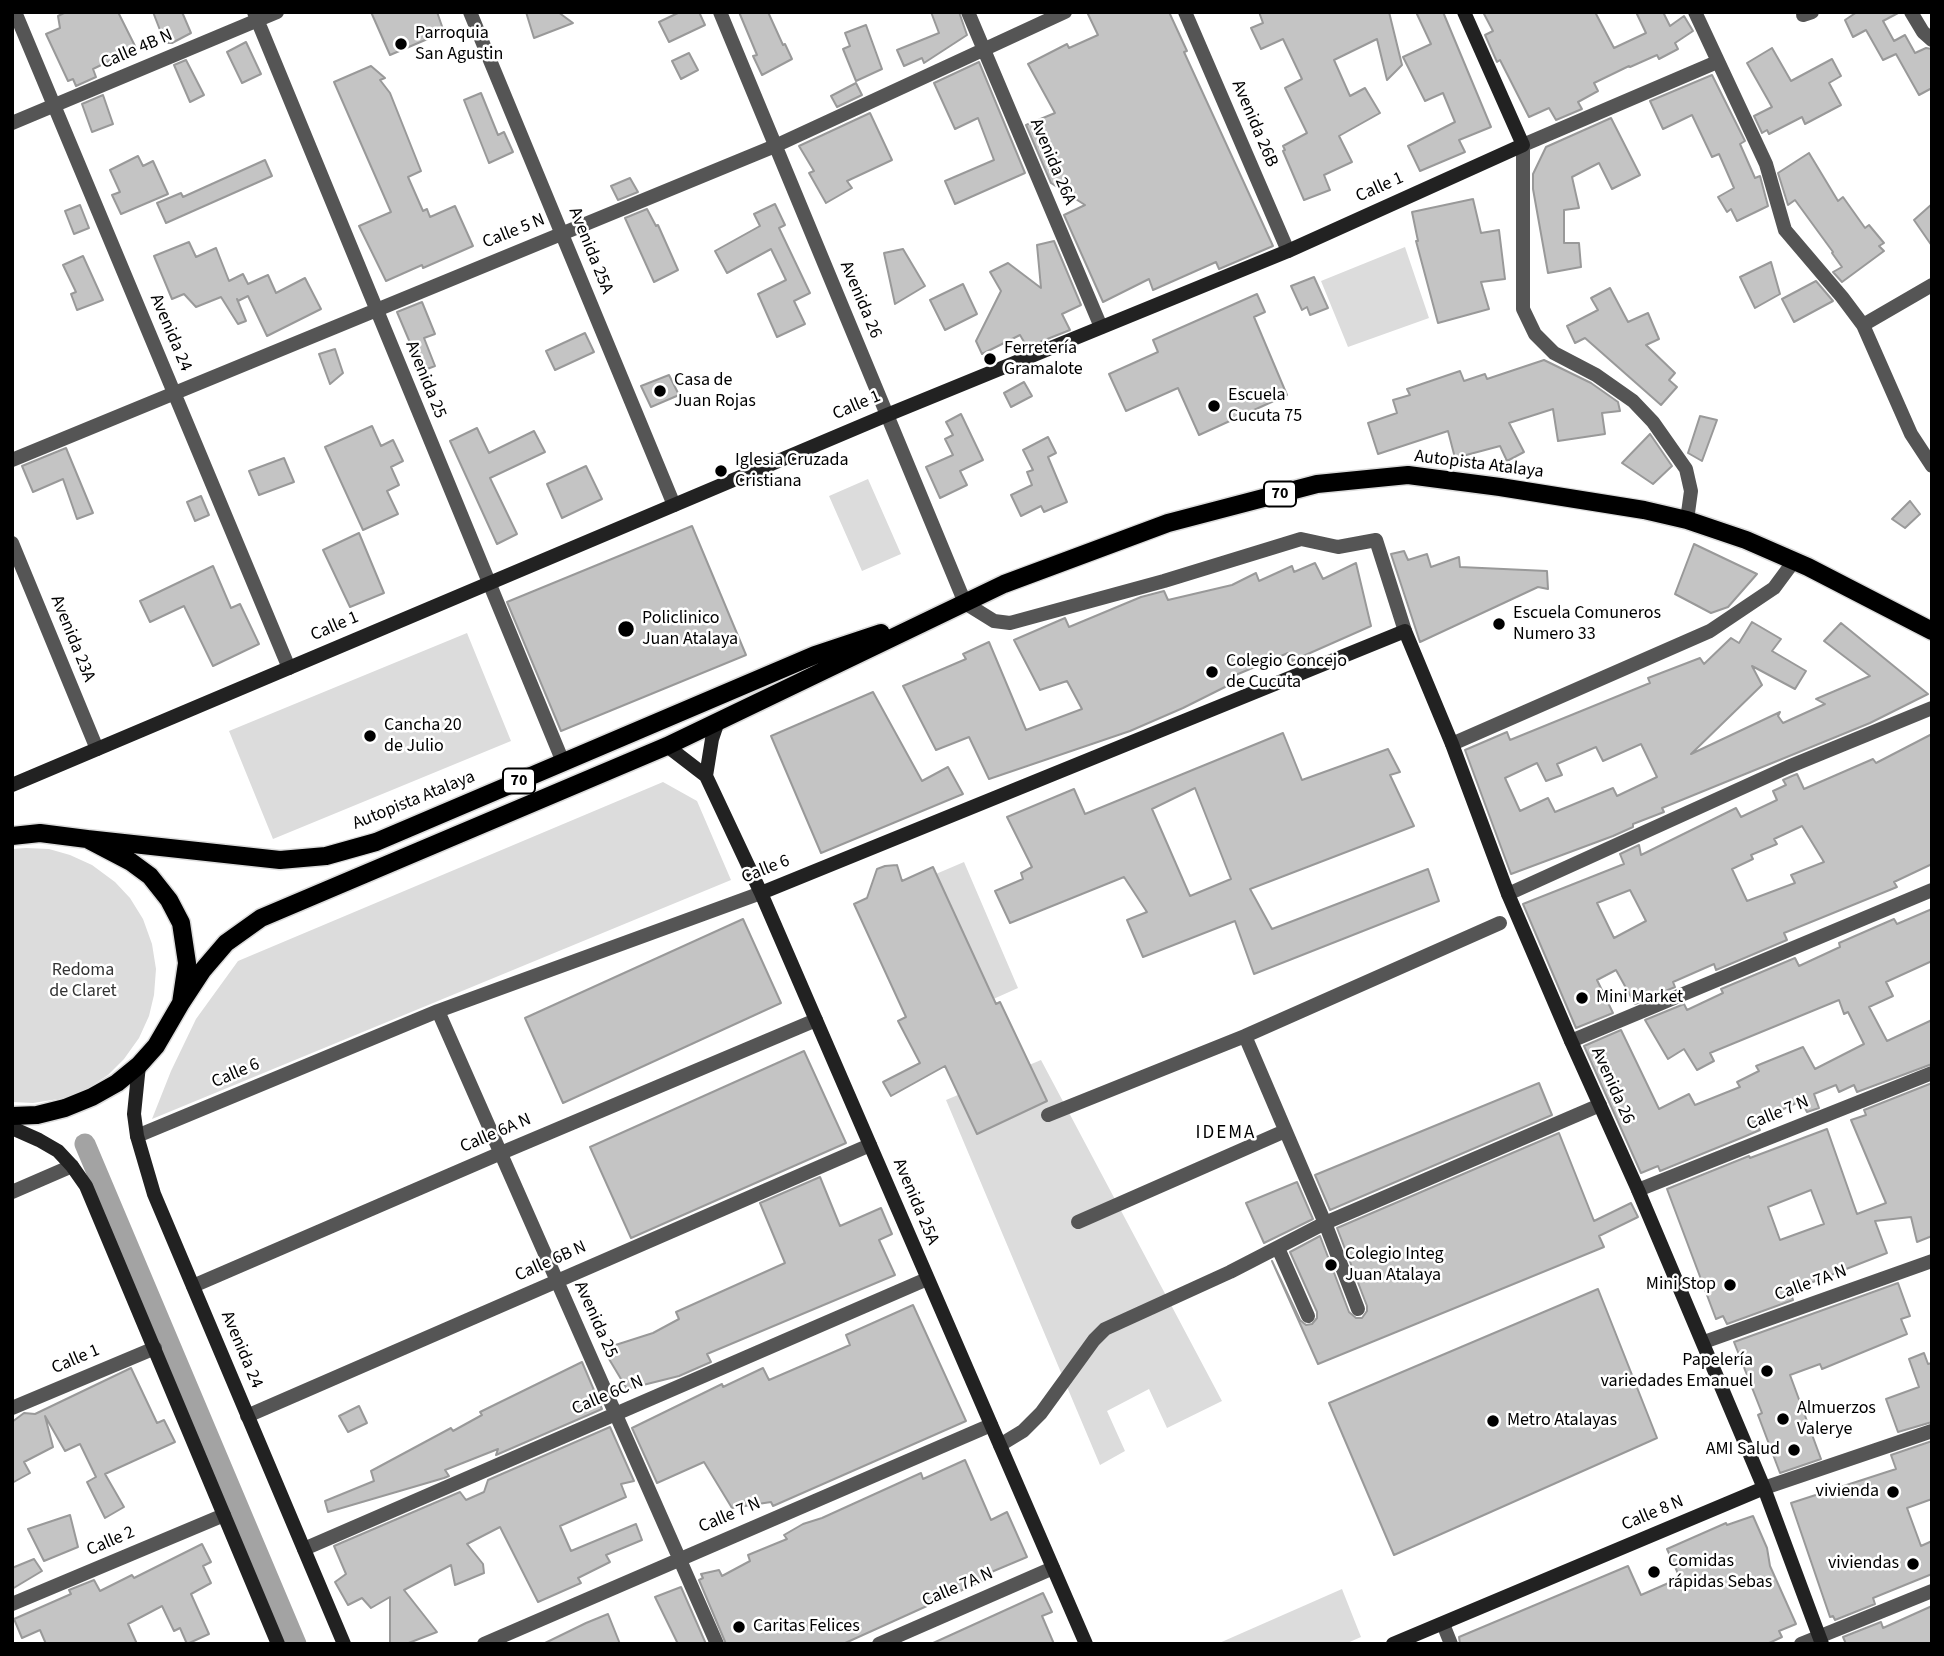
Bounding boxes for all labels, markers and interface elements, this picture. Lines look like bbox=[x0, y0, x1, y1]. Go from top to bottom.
place label: Parroquia San Agustin bbox=[415, 23, 503, 66]
street label: Calle 4B N bbox=[98, 25, 176, 75]
marker: Parroquia San Agustin bbox=[393, 36, 409, 52]
street label: Avenida 26B bbox=[1226, 77, 1282, 171]
street label: Avenida 26A bbox=[1024, 116, 1080, 208]
street label: Calle 1 bbox=[1353, 168, 1407, 208]
street label: Avenida 25A bbox=[563, 205, 617, 297]
street label: Calle 5 N bbox=[480, 210, 548, 254]
street label: Avenida 26 bbox=[834, 258, 886, 342]
street label: Avenida 24 bbox=[144, 291, 196, 375]
street label: Avenida 25 bbox=[400, 338, 450, 422]
place label: Ferretería Gramalote bbox=[1004, 338, 1083, 380]
marker: Ferretería Gramalote bbox=[982, 351, 998, 367]
place label: Casa de Juan Rojas bbox=[674, 370, 756, 412]
marker: Casa de Juan Rojas bbox=[652, 383, 668, 399]
place label: Escuela Cucuta 75 bbox=[1228, 385, 1302, 428]
street label: Calle 1 bbox=[830, 386, 884, 426]
marker: Escuela Cucuta 75 bbox=[1206, 398, 1222, 414]
street label: Autopista Atalaya bbox=[1413, 446, 1545, 484]
place label: Iglesia Cruzada Cristiana bbox=[735, 450, 849, 492]
marker: Iglesia Cruzada Cristiana bbox=[713, 463, 729, 479]
road number: 70 bbox=[1264, 481, 1296, 506]
street label: Avenida 23A bbox=[45, 593, 99, 685]
place label: Escuela Comuneros Numero 33 bbox=[1513, 603, 1661, 646]
street label: Calle 1 bbox=[308, 607, 362, 647]
place label: Policlinico Juan Atalaya bbox=[642, 608, 738, 650]
marker: Escuela Comuneros Numero 33 bbox=[1491, 616, 1507, 632]
marker: Policlinico Juan Atalaya bbox=[616, 619, 636, 639]
place label: Colegio Concejo de Cucuta bbox=[1226, 651, 1347, 694]
marker: Colegio Concejo de Cucuta bbox=[1204, 664, 1220, 680]
place label: Cancha 20 de Julio bbox=[384, 715, 462, 758]
marker: Cancha 20 de Julio bbox=[362, 728, 378, 744]
street label: Autopista Atalaya bbox=[350, 767, 478, 835]
road number: 70 bbox=[503, 768, 535, 794]
street label: Calle 6 bbox=[739, 851, 793, 889]
park label: Redoma de Claret bbox=[49, 960, 117, 1002]
place label: Mini Market bbox=[1596, 987, 1683, 1009]
marker: Mini Market bbox=[1574, 990, 1590, 1006]
street label: Avenida 26 bbox=[1586, 1044, 1638, 1128]
street label: Calle 6 bbox=[209, 1054, 263, 1094]
street label: Calle 7 N bbox=[1744, 1092, 1812, 1136]
street label: Calle 6A N bbox=[457, 1109, 535, 1159]
district label: IDEMA bbox=[1196, 1123, 1256, 1145]
street label: Avenida 25A bbox=[887, 1156, 943, 1248]
street label: Calle 6B N bbox=[512, 1237, 590, 1287]
place label: Colegio Integ Juan Atalaya bbox=[1345, 1244, 1443, 1286]
marker: Colegio Integ Juan Atalaya bbox=[1323, 1257, 1339, 1273]
street label: Calle 7A N bbox=[1772, 1261, 1850, 1307]
place label: Mini Stop bbox=[1646, 1274, 1716, 1296]
marker: Mini Stop bbox=[1722, 1277, 1738, 1293]
street label: Avenida 25 bbox=[569, 1278, 621, 1362]
street label: Avenida 24 bbox=[215, 1308, 267, 1392]
street label: Calle 1 bbox=[49, 1340, 103, 1380]
place label: Papelería variedades Emanuel bbox=[1601, 1350, 1753, 1392]
marker: Papelería variedades Emanuel bbox=[1759, 1363, 1775, 1379]
street label: Calle 6C N bbox=[569, 1371, 647, 1421]
place label: Almuerzos Valerye bbox=[1797, 1398, 1876, 1440]
place label: Metro Atalayas bbox=[1507, 1410, 1617, 1432]
marker: Almuerzos Valerye bbox=[1775, 1411, 1791, 1427]
marker: Metro Atalayas bbox=[1485, 1413, 1501, 1429]
place label: AMI Salud bbox=[1706, 1439, 1780, 1461]
marker: AMI Salud bbox=[1786, 1442, 1802, 1458]
place label: vivienda bbox=[1815, 1481, 1879, 1503]
marker: vivienda bbox=[1885, 1484, 1901, 1500]
street label: Calle 8 N bbox=[1619, 1491, 1687, 1537]
street label: Calle 7 N bbox=[696, 1493, 764, 1539]
street label: Calle 2 bbox=[84, 1522, 138, 1562]
place label: Comidas rápidas Sebas bbox=[1668, 1551, 1772, 1594]
place label: viviendas bbox=[1828, 1553, 1899, 1575]
marker: viviendas bbox=[1905, 1556, 1921, 1572]
street label: Calle 7A N bbox=[919, 1563, 997, 1613]
marker: Comidas rápidas Sebas bbox=[1646, 1564, 1662, 1580]
place label: Caritas Felices bbox=[753, 1616, 860, 1638]
marker: Caritas Felices bbox=[731, 1619, 747, 1635]

